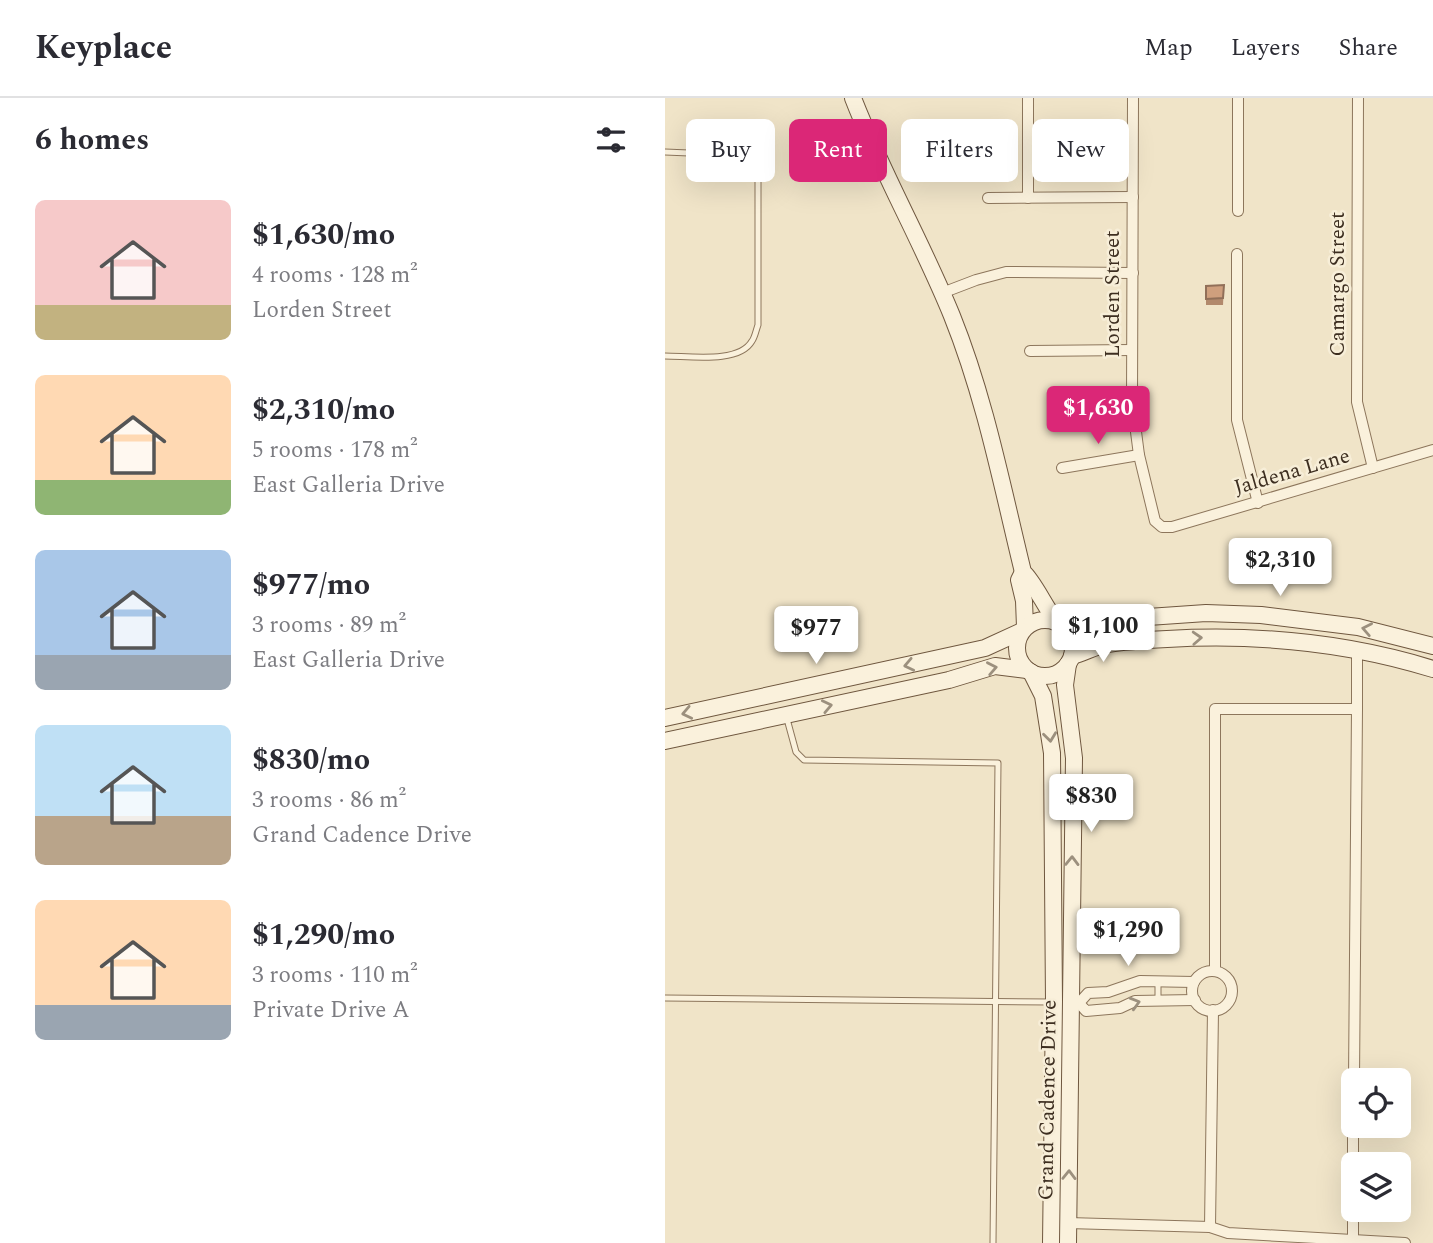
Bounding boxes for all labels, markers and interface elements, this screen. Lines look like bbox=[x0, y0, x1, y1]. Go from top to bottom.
text: Keyplace bbox=[35, 23, 172, 73]
text: Map bbox=[1144, 30, 1193, 66]
text: Layers bbox=[1231, 30, 1301, 66]
text: Share bbox=[1339, 30, 1398, 66]
text: 6 homes bbox=[35, 117, 149, 163]
chip: Buy bbox=[686, 119, 775, 182]
chip: Rent bbox=[789, 119, 887, 182]
chip: Filters bbox=[901, 119, 1018, 182]
chip: New bbox=[1032, 119, 1129, 182]
icon: filters bbox=[592, 121, 630, 159]
street label: Camargo Street bbox=[1322, 211, 1354, 357]
text: $1,630/mo bbox=[252, 212, 395, 258]
icon: home bbox=[91, 228, 175, 312]
street label: Lorden Street bbox=[1097, 230, 1129, 358]
text: 4 rooms · 128 m² bbox=[252, 258, 418, 293]
text: Lorden Street bbox=[252, 293, 392, 328]
pin: $1,630 bbox=[1041, 386, 1155, 446]
text: $2,310/mo bbox=[252, 387, 395, 433]
text: $1,630 bbox=[1063, 391, 1133, 426]
icon: home bbox=[91, 403, 175, 487]
text: 5 rooms · 178 m² bbox=[252, 433, 418, 468]
street label: Jaldena Lane bbox=[1230, 440, 1354, 504]
text: East Galleria Drive bbox=[252, 468, 445, 503]
pin: $2,310 bbox=[1223, 538, 1337, 598]
text: $2,310 bbox=[1245, 543, 1315, 578]
text: $977/mo bbox=[252, 562, 370, 608]
icon: home bbox=[91, 578, 175, 662]
pin: $1,100 bbox=[1046, 604, 1160, 664]
pin: $977 bbox=[775, 606, 857, 666]
text: 3 rooms · 89 m² bbox=[252, 608, 406, 643]
text: $1,100 bbox=[1068, 609, 1138, 644]
text: $977 bbox=[790, 611, 842, 646]
one-way arrow bbox=[1361, 623, 1373, 638]
one-way arrow bbox=[1192, 630, 1203, 645]
text: East Galleria Drive bbox=[252, 643, 445, 678]
one-way arrow bbox=[903, 656, 915, 671]
one-way arrow bbox=[986, 661, 998, 676]
one-way arrow bbox=[821, 699, 833, 714]
one-way arrow bbox=[681, 705, 693, 719]
one-way arrow bbox=[1043, 731, 1058, 743]
text: $830/mo bbox=[252, 737, 370, 783]
icon: home bbox=[91, 753, 175, 837]
pin: $830 bbox=[1050, 774, 1132, 834]
text: $830 bbox=[1065, 779, 1117, 814]
text: 3 rooms · 86 m² bbox=[252, 783, 406, 818]
text: Grand Cadence Drive bbox=[252, 818, 472, 853]
one-way arrow bbox=[1065, 855, 1080, 866]
pin: $1,290 bbox=[1071, 908, 1185, 968]
text: $1,290/mo bbox=[252, 912, 395, 958]
text: $1,290 bbox=[1093, 913, 1163, 948]
icon: home bbox=[91, 928, 175, 1012]
text: 3 rooms · 110 m² bbox=[252, 958, 418, 993]
text: Private Drive A bbox=[252, 993, 409, 1028]
one-way arrow bbox=[1128, 997, 1140, 1011]
street label: Grand Cadence Drive bbox=[1030, 999, 1066, 1201]
map controls bbox=[1341, 1068, 1411, 1222]
button: locate bbox=[1341, 1068, 1411, 1138]
button: layers bbox=[1341, 1152, 1411, 1222]
one-way arrow bbox=[1061, 1169, 1076, 1180]

